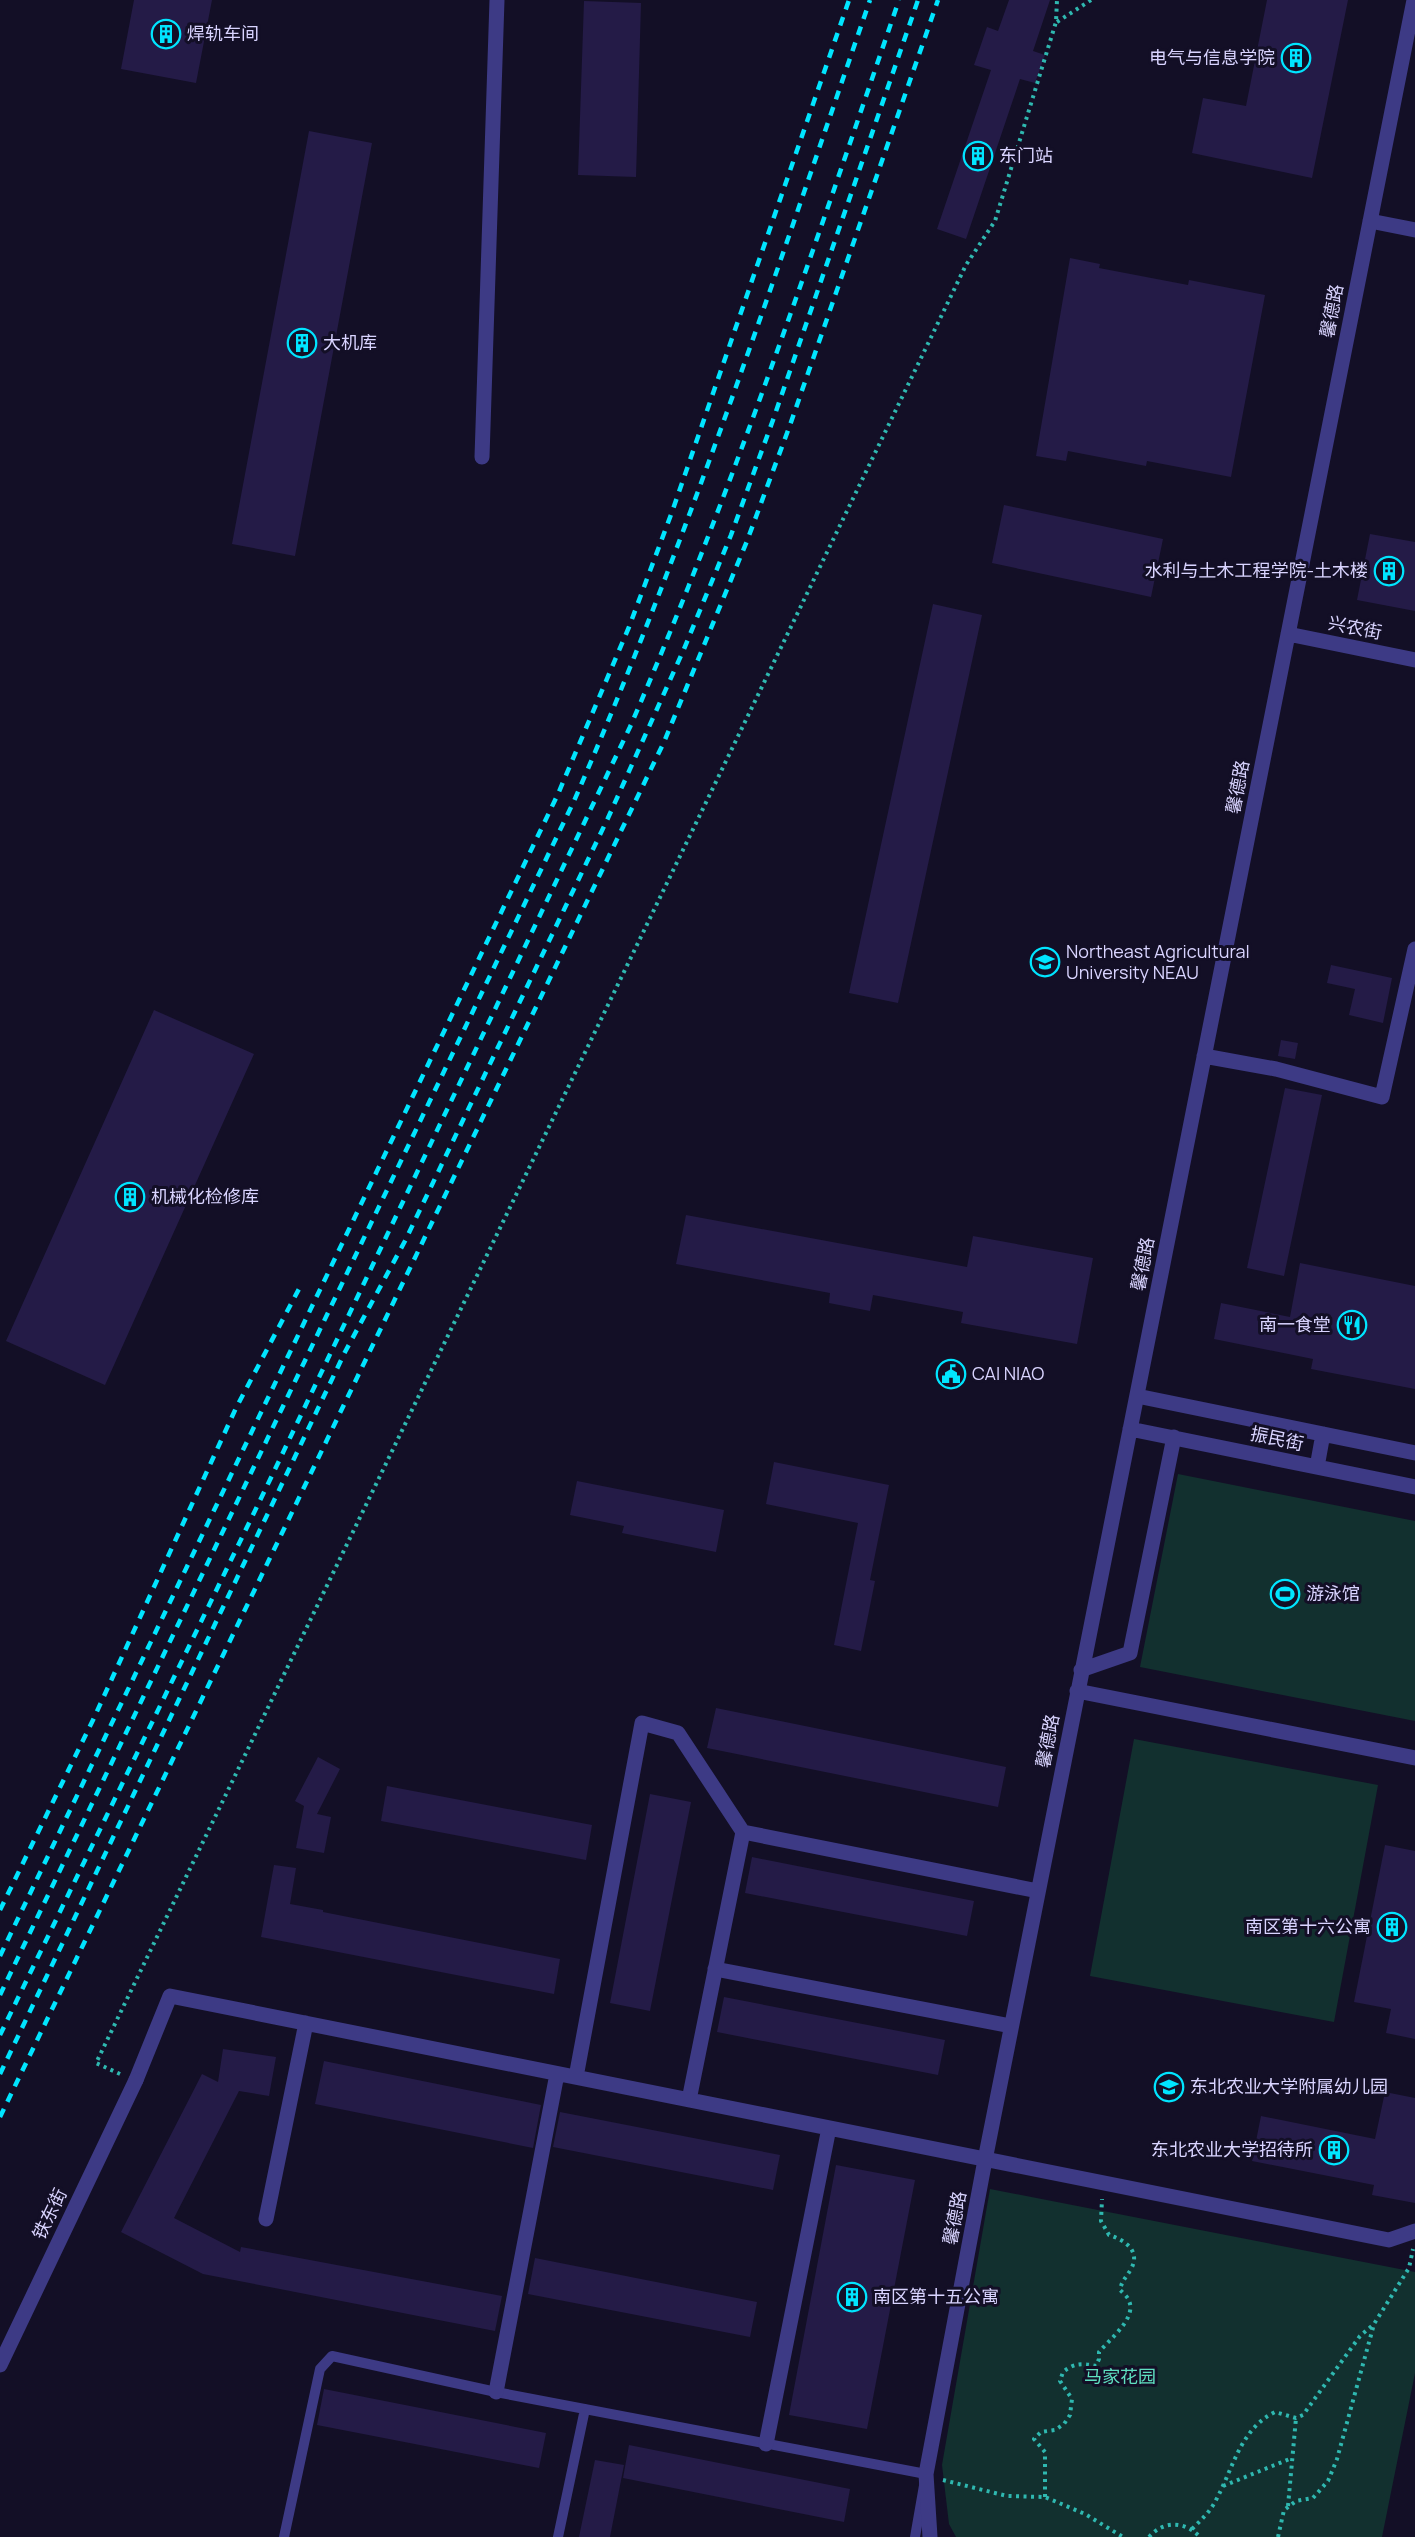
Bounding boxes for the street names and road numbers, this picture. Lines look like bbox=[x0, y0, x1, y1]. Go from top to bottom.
street label: 馨德路 bbox=[1314, 282, 1348, 340]
street label: 兴农街 bbox=[1326, 610, 1384, 644]
street label: 馨德路 bbox=[1220, 758, 1254, 816]
street label: 馨德路 bbox=[1125, 1235, 1159, 1293]
street label: 振民街 bbox=[1248, 1421, 1306, 1455]
street label: 馨德路 bbox=[1030, 1712, 1064, 1770]
street label: 铁东街 bbox=[26, 2184, 72, 2243]
street label: 馨德路 bbox=[937, 2189, 971, 2247]

